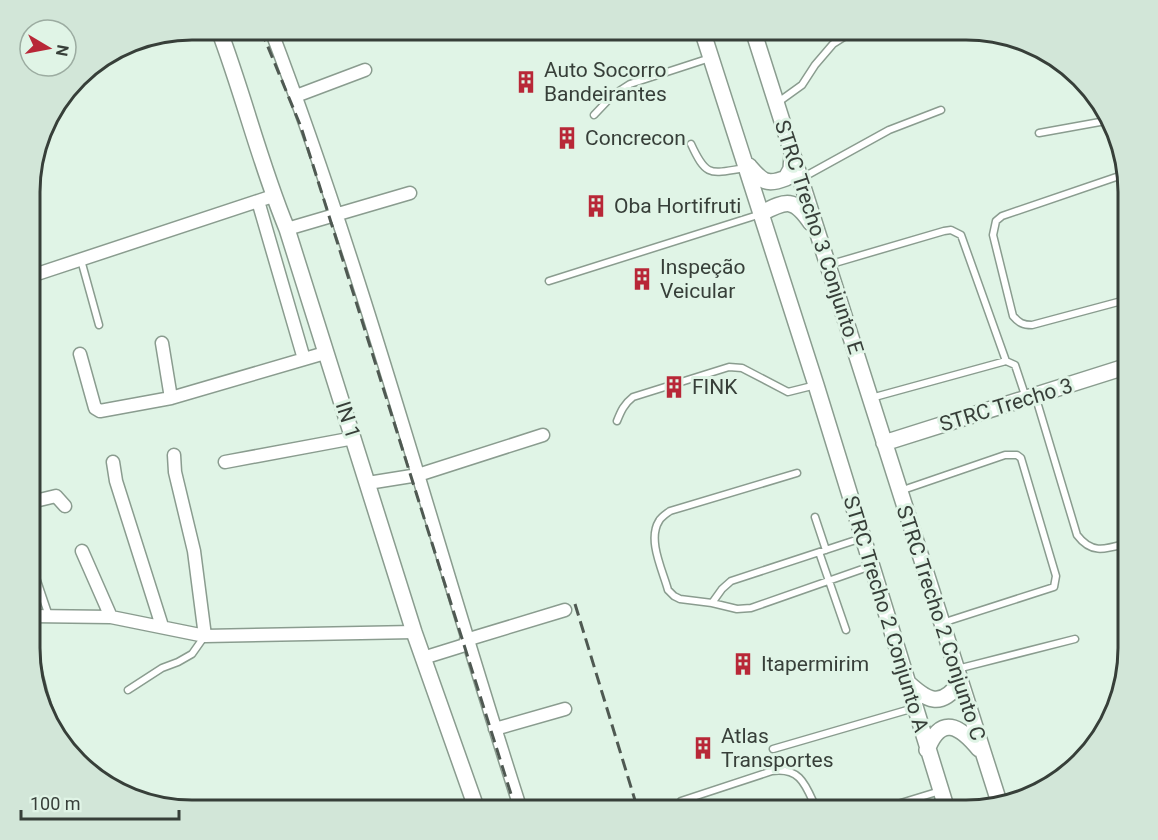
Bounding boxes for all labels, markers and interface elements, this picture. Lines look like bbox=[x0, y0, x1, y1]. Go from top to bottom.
north arrow bbox=[18, 18, 78, 78]
text: N bbox=[52, 43, 73, 58]
place label: Auto Socorro Bandeirantes bbox=[544, 58, 667, 106]
building icon: Auto Socorro Bandeirantes bbox=[513, 69, 539, 95]
street label: STRC Trecho 3 Conjunto E bbox=[770, 117, 868, 357]
building icon: Concrecon bbox=[554, 125, 580, 151]
place label: Concrecon bbox=[585, 126, 686, 150]
building icon: Oba Hortifruti bbox=[583, 193, 609, 219]
place label: Oba Hortifruti bbox=[614, 194, 741, 218]
place label: Inspeção Veicular bbox=[660, 255, 745, 303]
building icon: Inspeção Veicular bbox=[629, 266, 655, 292]
street label: STRC Trecho 3 bbox=[937, 373, 1075, 437]
building icon: FINK bbox=[661, 374, 687, 400]
place label: FINK bbox=[692, 375, 738, 399]
street label: IN 1 bbox=[331, 398, 365, 442]
street label: STRC Trecho 2 Conjunto A bbox=[839, 493, 934, 735]
street label: STRC Trecho 2 Conjunto C bbox=[892, 502, 990, 744]
building icon: Itapermirim bbox=[730, 651, 756, 677]
place label: Itapermirim bbox=[761, 652, 869, 676]
place label: Atlas Transportes bbox=[721, 724, 834, 772]
building icon: Atlas Transportes bbox=[690, 735, 716, 761]
scale bar bbox=[21, 783, 178, 821]
text: 100 m bbox=[30, 793, 81, 814]

